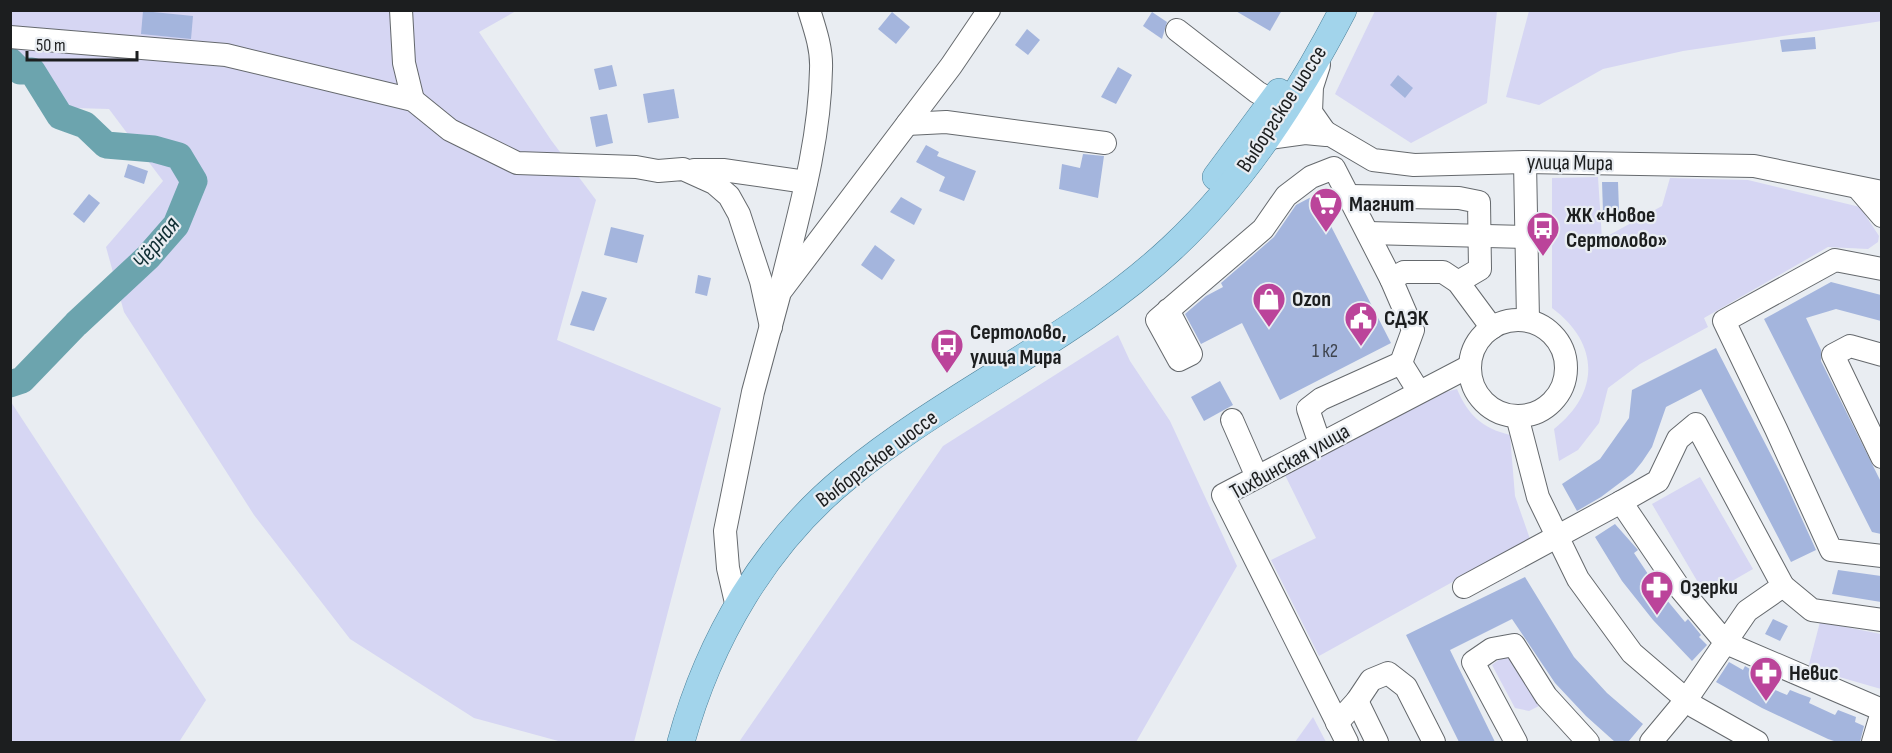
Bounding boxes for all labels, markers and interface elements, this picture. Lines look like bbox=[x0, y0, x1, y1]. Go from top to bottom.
scale bar bbox=[27, 24, 136, 62]
text: 50 m bbox=[36, 35, 66, 56]
street label: Выборгское шоссе bbox=[1231, 41, 1333, 177]
street label: улица Мира bbox=[1527, 149, 1613, 177]
supermarket icon: Магнит bbox=[1308, 186, 1344, 233]
place label: Магнит bbox=[1349, 191, 1414, 218]
place label: ЖК «Новое Сертолово» bbox=[1566, 202, 1667, 254]
water label: Чёрная bbox=[126, 210, 186, 275]
bus stop icon: ЖК «Новое Сертолово» bbox=[1525, 210, 1561, 257]
shop icon: Ozon bbox=[1251, 281, 1287, 328]
place label: Ozon bbox=[1292, 286, 1331, 313]
public building icon: СДЭК bbox=[1343, 300, 1379, 347]
place label: СДЭК bbox=[1384, 305, 1429, 332]
place label: Сертолово, улица Мира bbox=[970, 319, 1067, 371]
bus stop icon: Сертолово, улица Мира bbox=[929, 327, 965, 374]
house number: 1 к2 bbox=[1312, 339, 1338, 363]
street label: Выборгское шоссе bbox=[811, 404, 943, 514]
street label: Тихвинская улица bbox=[1225, 418, 1355, 506]
pharmacy icon: Озерки bbox=[1639, 569, 1675, 616]
place label: Озерки bbox=[1680, 574, 1738, 601]
pharmacy icon: Невис bbox=[1748, 655, 1784, 702]
place label: Невис bbox=[1789, 660, 1839, 687]

